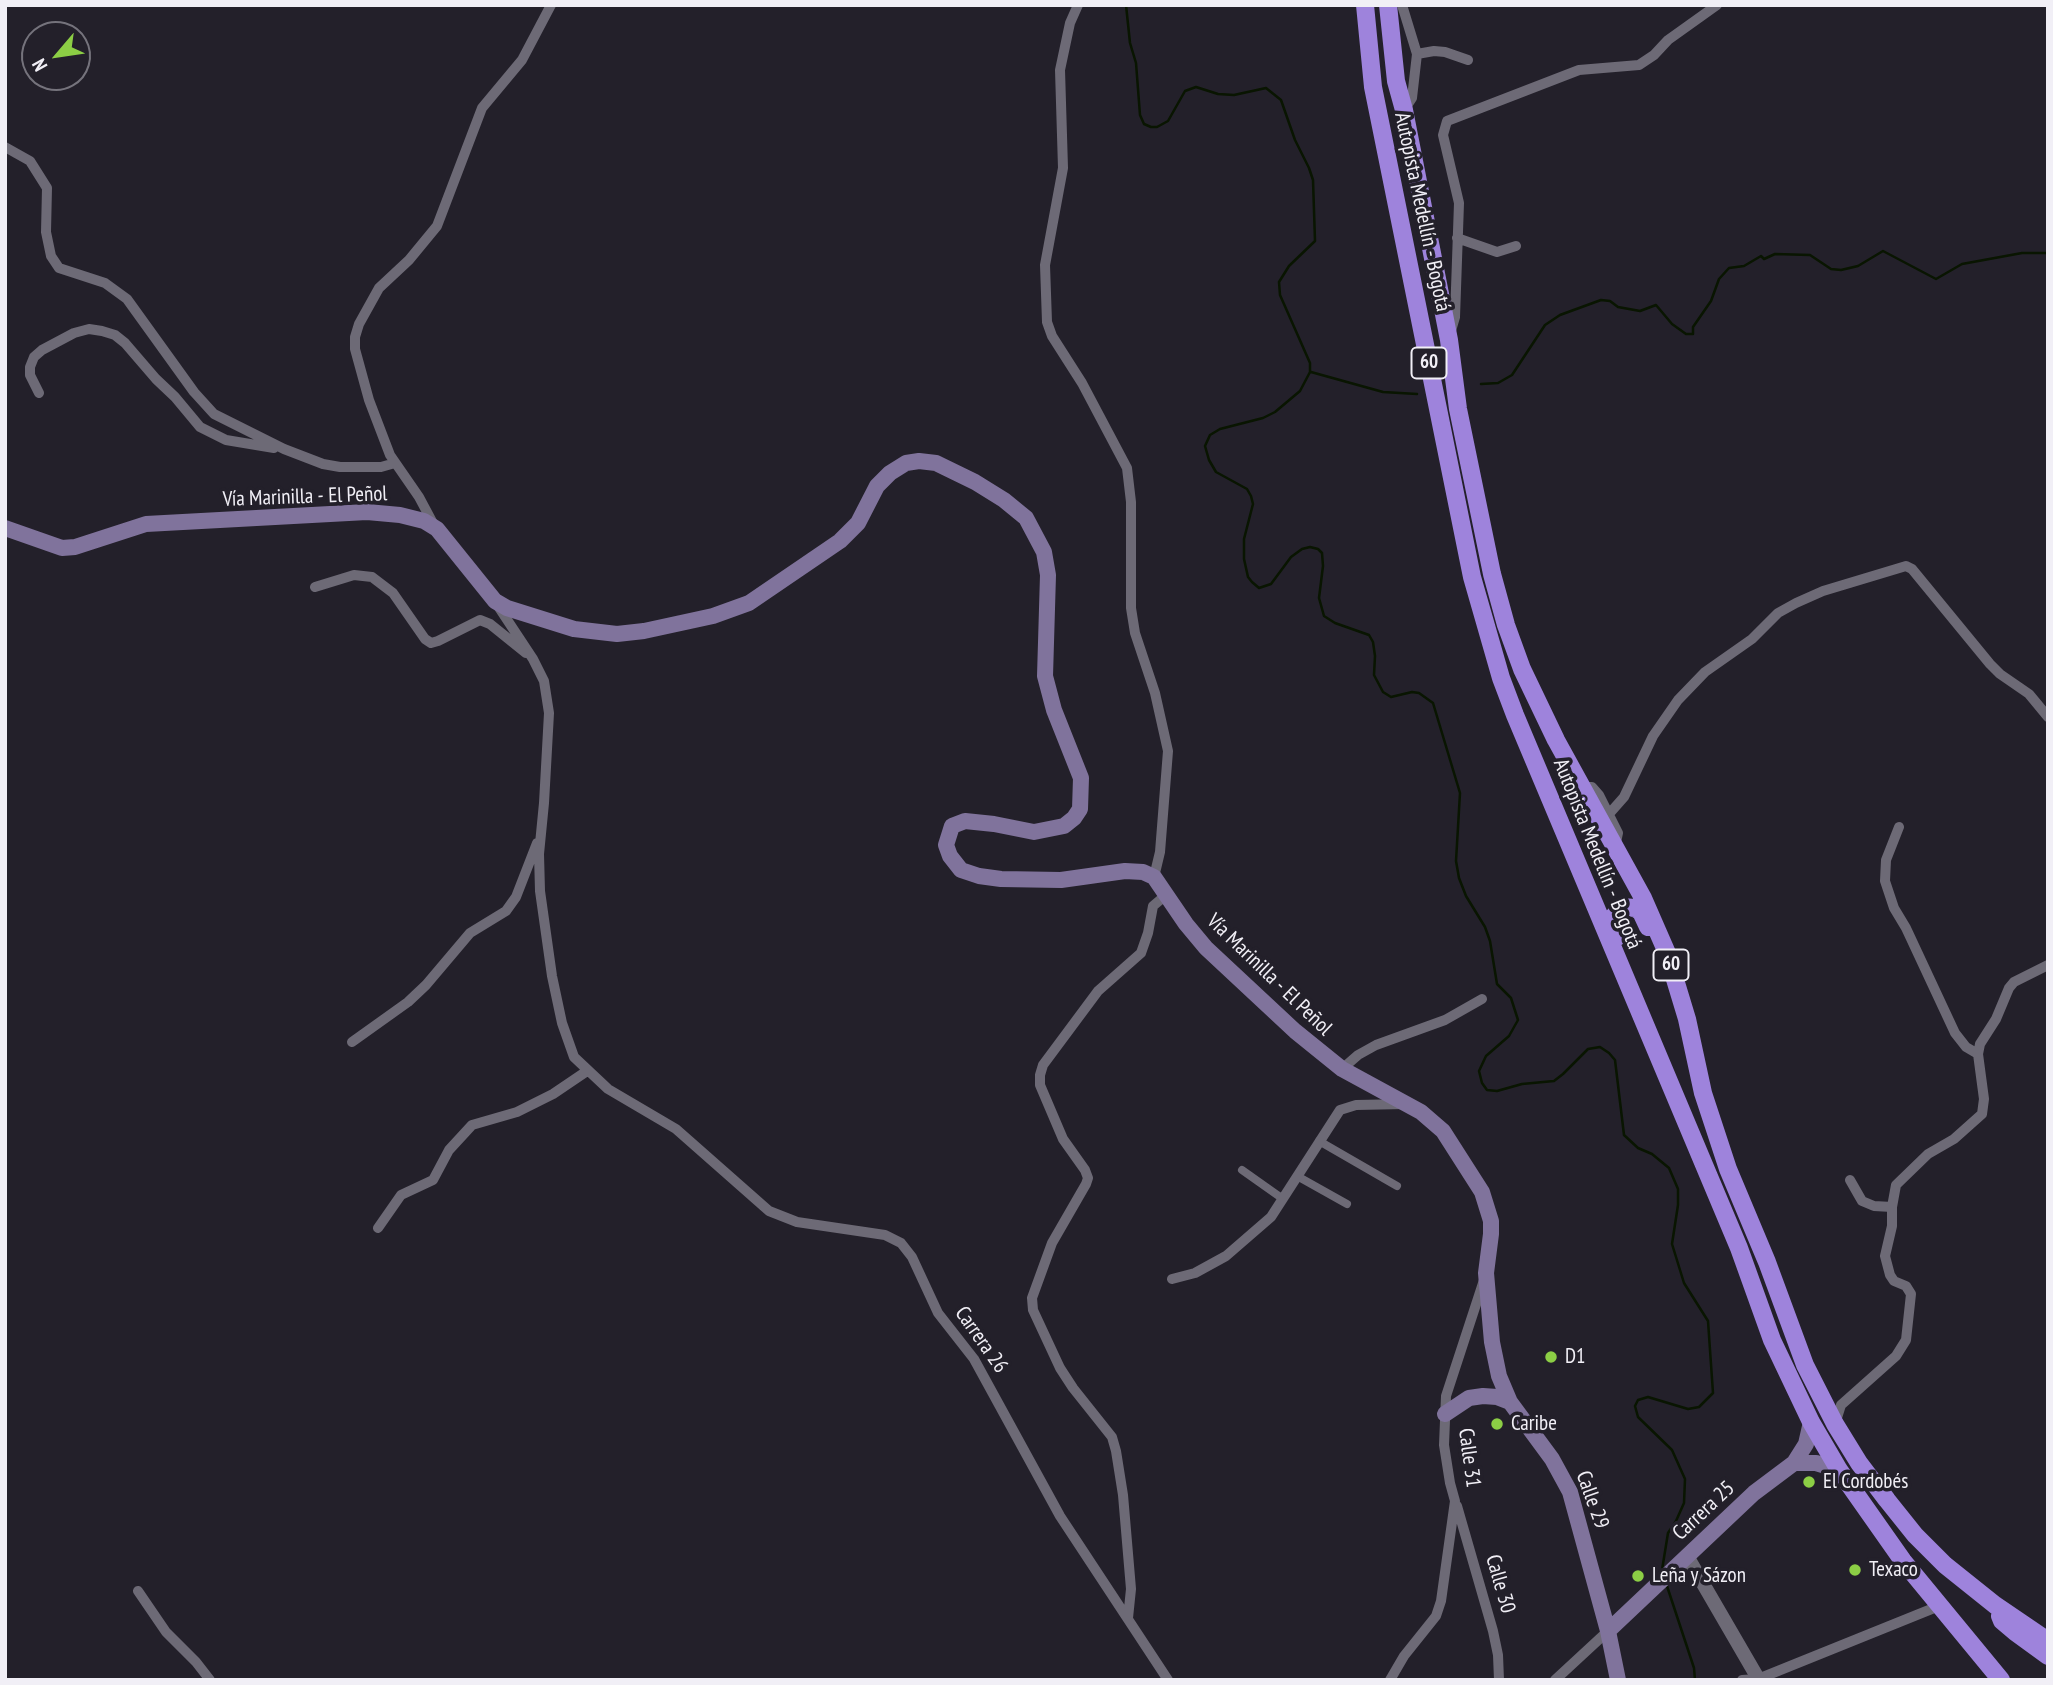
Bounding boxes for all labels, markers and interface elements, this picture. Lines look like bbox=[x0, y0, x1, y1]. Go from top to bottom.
north arrow bbox=[21, 21, 91, 91]
text: N bbox=[26, 55, 52, 76]
street label: Autopista Medellín - Bogotá bbox=[1389, 110, 1455, 314]
road number: 60 bbox=[1412, 348, 1446, 378]
street label: Vía Marinilla - El Peñol bbox=[222, 482, 388, 512]
street label: Autopista Medellín - Bogotá bbox=[1547, 755, 1647, 953]
street label: Vía Marinilla - El Peñol bbox=[1201, 909, 1337, 1041]
road number: 60 bbox=[1654, 950, 1688, 981]
street label: Carrera 26 bbox=[949, 1302, 1013, 1378]
place label: D1 bbox=[1565, 1344, 1585, 1370]
marker: D1 bbox=[1543, 1349, 1559, 1365]
place label: Caribe bbox=[1511, 1411, 1557, 1437]
marker: Caribe bbox=[1489, 1416, 1505, 1432]
street label: Calle 31 bbox=[1452, 1427, 1486, 1489]
street label: Calle 29 bbox=[1570, 1468, 1614, 1532]
place label: El Cordobés bbox=[1823, 1469, 1908, 1495]
marker: El Cordobés bbox=[1801, 1474, 1817, 1490]
street label: Carrera 25 bbox=[1668, 1476, 1740, 1546]
street label: Calle 30 bbox=[1480, 1552, 1520, 1616]
place label: Texaco bbox=[1869, 1557, 1918, 1583]
marker: Texaco bbox=[1847, 1562, 1863, 1578]
place label: Leña y Sázon bbox=[1652, 1563, 1746, 1589]
marker: Leña y Sázon bbox=[1630, 1568, 1646, 1584]

